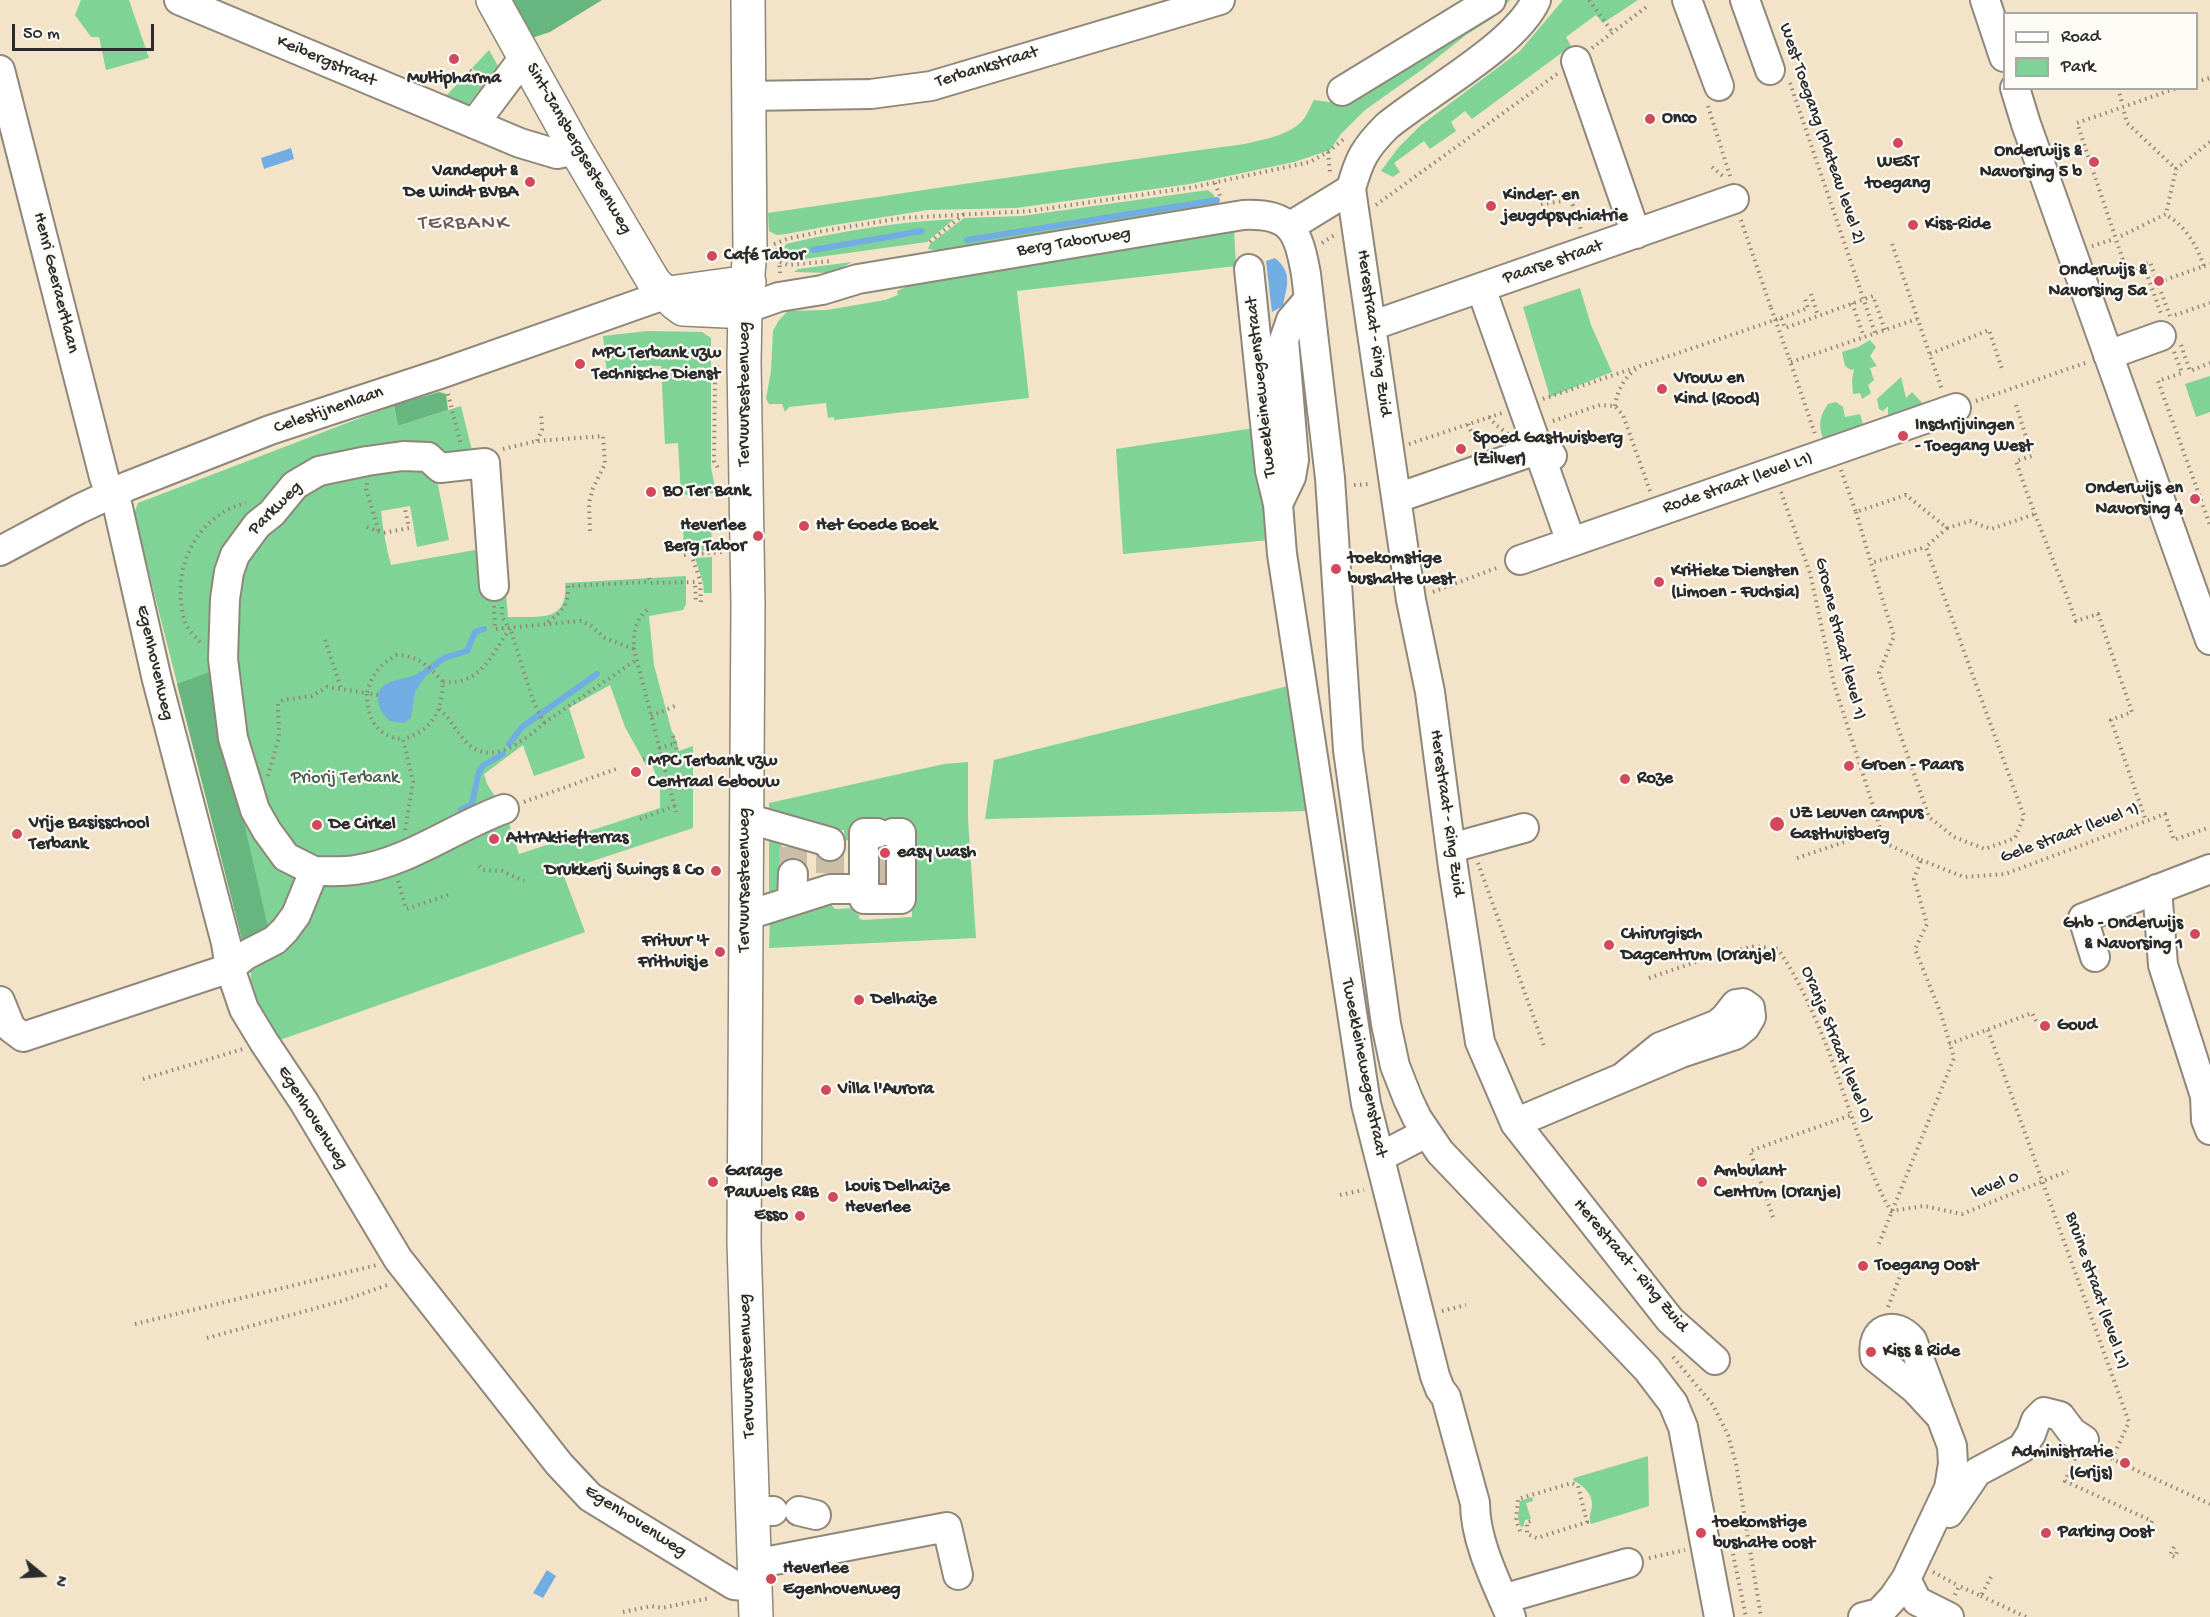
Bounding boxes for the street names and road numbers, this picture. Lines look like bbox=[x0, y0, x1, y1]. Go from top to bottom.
street label: West Toegang (Plateau level 2) bbox=[1773, 21, 1869, 247]
street label: Keibergstraat bbox=[273, 31, 379, 93]
street label: Terbankstraat bbox=[933, 42, 1041, 94]
street label: Sint-Jansbergsesteenweg bbox=[520, 59, 636, 239]
street label: Henri Geeraertlaan bbox=[27, 210, 83, 356]
street label: Berg Taborweg bbox=[1016, 223, 1132, 263]
street label: Paarse straat bbox=[1500, 236, 1606, 290]
street label: Herestraat - Ring Zuid bbox=[1351, 248, 1395, 418]
street label: Tweekleinewegenstraat bbox=[1242, 296, 1282, 478]
street label: Tervuursesteenweg bbox=[734, 322, 756, 466]
street label: Celestijnenlaan bbox=[271, 382, 387, 440]
street label: Rode straat (level L1) bbox=[1660, 448, 1816, 520]
street label: Parkweg bbox=[244, 477, 308, 541]
street label: Groene straat (level 1) bbox=[1808, 556, 1870, 722]
street label: Egenhovenweg bbox=[130, 603, 178, 723]
street label: Herestraat - Ring Zuid bbox=[1424, 728, 1468, 898]
street label: Gele straat (level 1) bbox=[1998, 799, 2142, 869]
street label: Tervuursesteenweg bbox=[734, 808, 756, 952]
street label: Oranje Straat (level 0) bbox=[1795, 963, 1877, 1127]
street label: Tweekleinewegenstraat bbox=[1335, 977, 1391, 1159]
street label: Egenhovenweg bbox=[272, 1062, 352, 1174]
street label: level 0 bbox=[1969, 1167, 2023, 1205]
street label: Herestraat - Ring Zuid bbox=[1568, 1195, 1692, 1337]
street label: Bruine straat (level L1) bbox=[2059, 1210, 2133, 1372]
street label: Tervuursesteenweg bbox=[735, 1294, 761, 1438]
street label: Egenhovenweg bbox=[580, 1481, 690, 1563]

